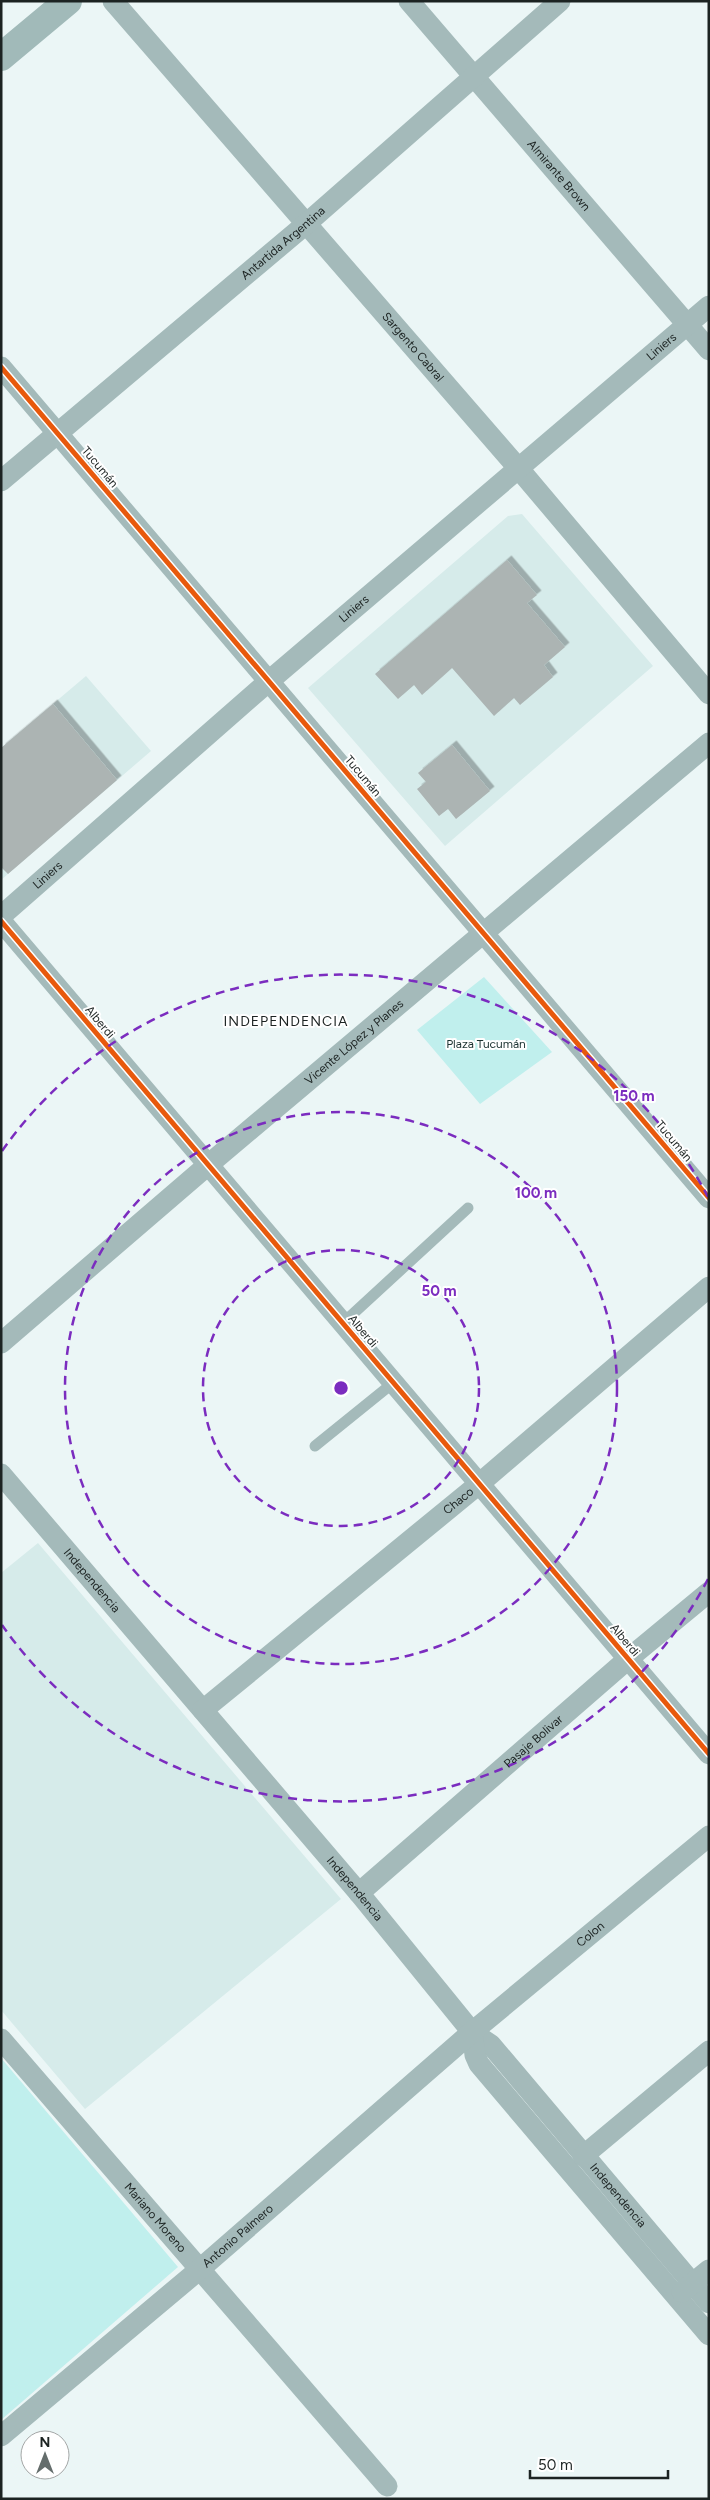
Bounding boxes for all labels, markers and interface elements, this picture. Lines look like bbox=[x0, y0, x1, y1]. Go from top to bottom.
street label: Almirante Brown bbox=[525, 137, 593, 214]
street label: Antartida Argentina bbox=[238, 204, 328, 283]
street label: Sargento Cabral bbox=[379, 310, 447, 384]
street label: Liniers bbox=[644, 330, 679, 363]
street label: Tucumán bbox=[79, 444, 121, 490]
street label: Liniers bbox=[336, 592, 372, 625]
street label: Tucumán bbox=[342, 753, 384, 799]
street label: Liniers bbox=[30, 858, 66, 892]
street label: Vicente López y Planes bbox=[302, 996, 407, 1087]
street label: Alberdi bbox=[82, 1003, 118, 1041]
district label: INDEPENDENCIA bbox=[224, 1013, 348, 1030]
park label: Plaza Tucumán bbox=[446, 1037, 526, 1051]
text: 150 m bbox=[613, 1087, 655, 1105]
street label: Tucumán bbox=[653, 1118, 695, 1164]
text: 100 m bbox=[515, 1184, 557, 1202]
text: 50 m bbox=[421, 1282, 457, 1300]
street label: Alberdi bbox=[345, 1312, 381, 1350]
centre of rings bbox=[332, 1379, 350, 1397]
street label: Chaco bbox=[440, 1484, 476, 1517]
street label: Independencia bbox=[61, 1546, 123, 1615]
street label: Alberdi bbox=[607, 1621, 643, 1659]
street label: Pasaje Bolivar bbox=[501, 1712, 566, 1771]
street label: Independencia bbox=[324, 1854, 386, 1924]
street label: Colon bbox=[573, 1918, 607, 1950]
street label: Independencia bbox=[587, 2160, 649, 2230]
street label: Mariano Moreno bbox=[121, 2180, 189, 2255]
street label: Antonio Palmero bbox=[200, 2201, 276, 2271]
north arrow bbox=[20, 2430, 70, 2480]
text: N bbox=[40, 2434, 50, 2451]
scale bar bbox=[530, 2448, 668, 2480]
text: 50 m bbox=[538, 2456, 573, 2474]

